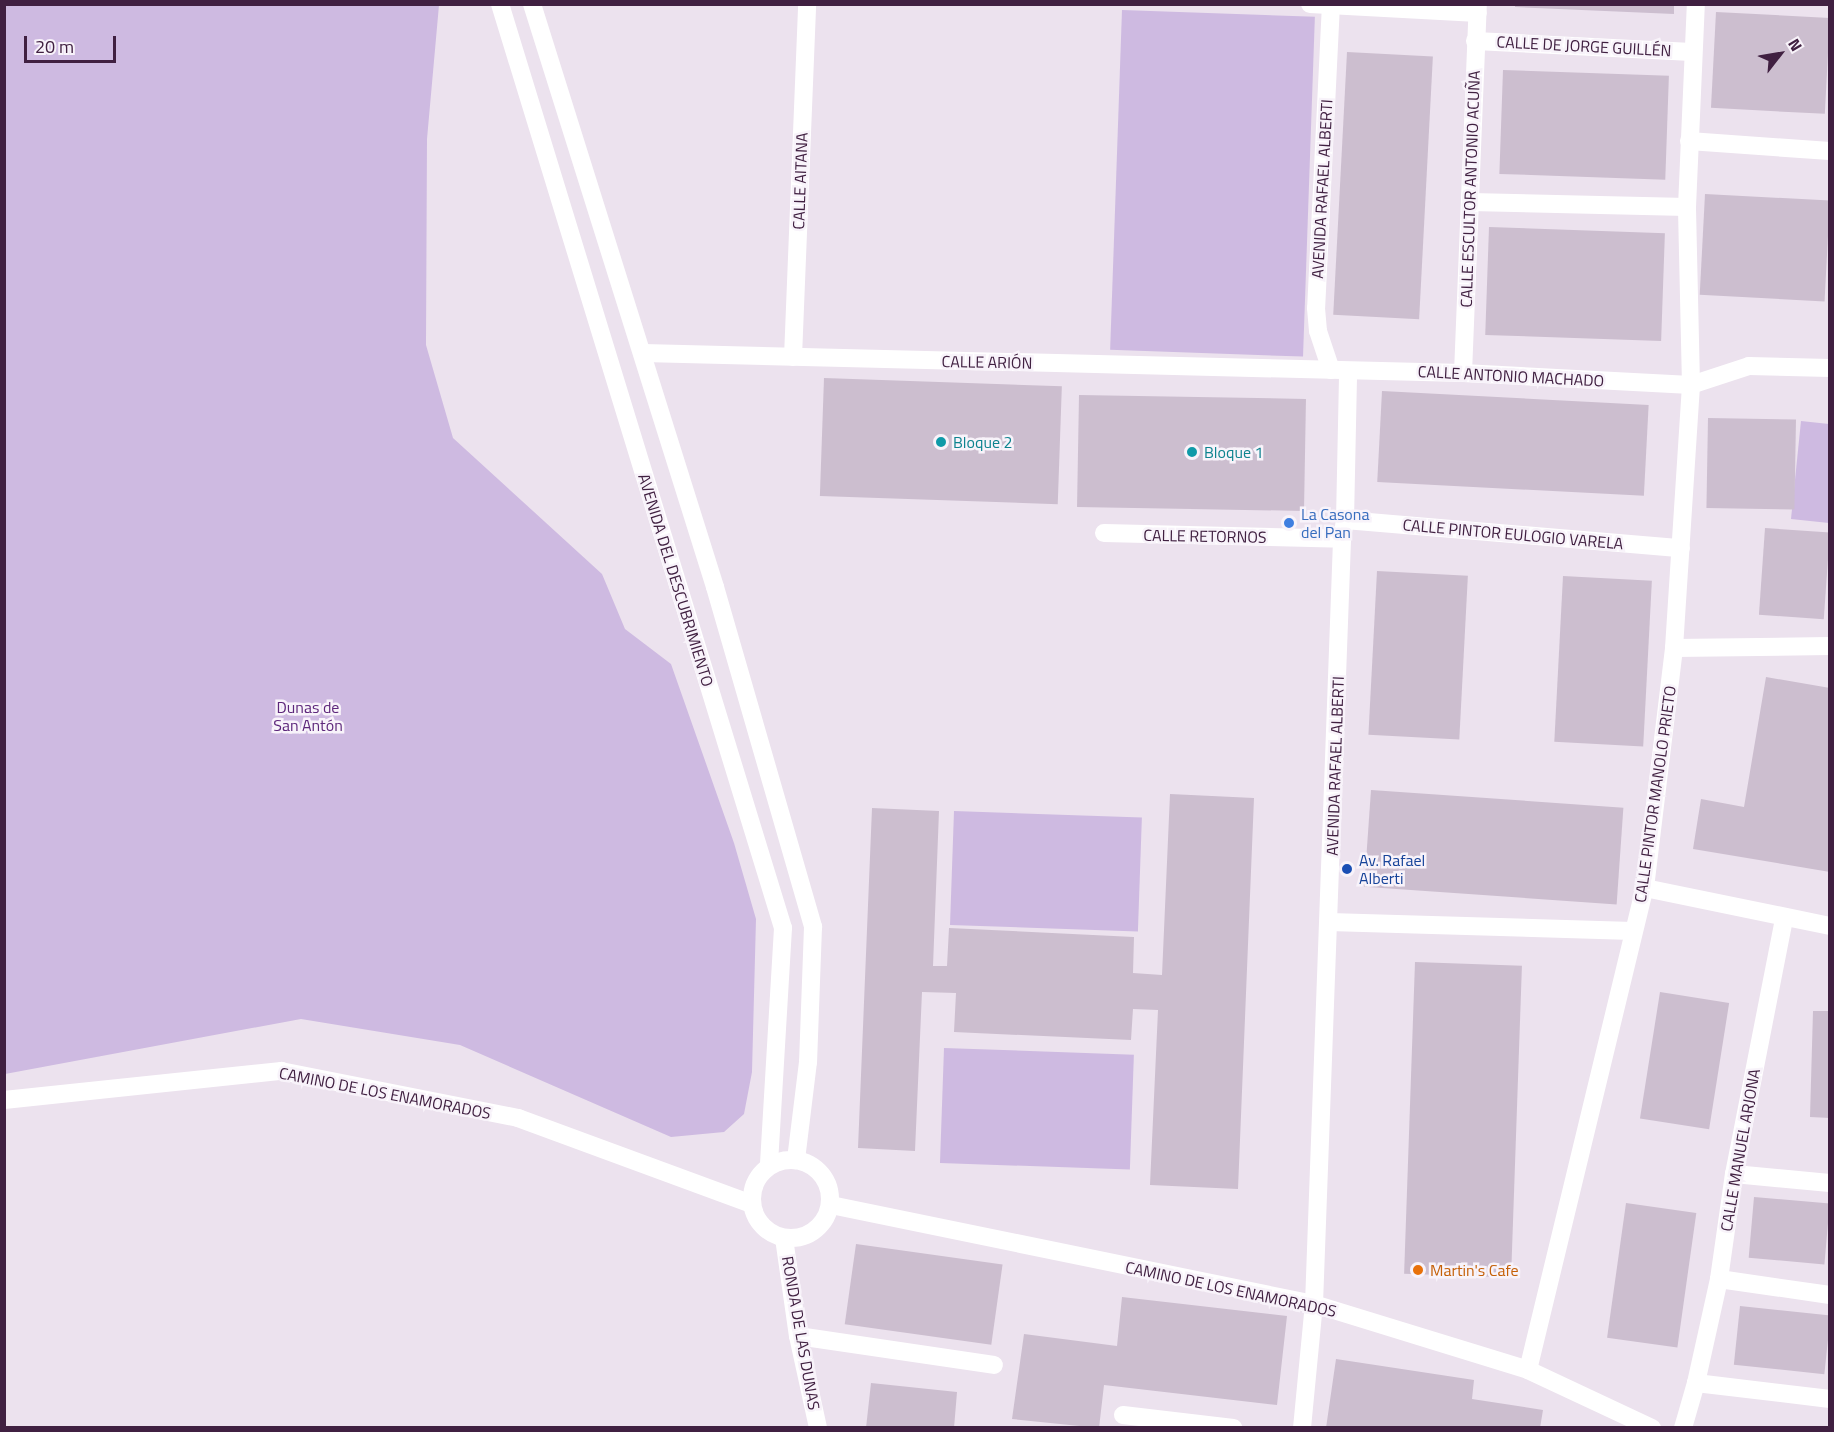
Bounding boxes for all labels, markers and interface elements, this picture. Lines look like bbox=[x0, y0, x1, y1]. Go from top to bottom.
scale bar bbox=[27, 24, 118, 62]
north arrow bbox=[1750, 24, 1810, 84]
street label: CALLE DE JORGE GUILLÉN bbox=[1496, 32, 1672, 60]
text: 20 m bbox=[35, 33, 74, 60]
text: N bbox=[1782, 34, 1809, 56]
street label: CALLE ESCULTOR ANTONIO ACUÑA bbox=[1456, 70, 1484, 308]
street label: AVENIDA RAFAEL ALBERTI bbox=[1308, 99, 1336, 279]
street label: CALLE AITANA bbox=[789, 132, 811, 230]
street label: CALLE ARIÓN bbox=[942, 352, 1032, 372]
street label: CALLE ANTONIO MACHADO bbox=[1417, 362, 1605, 390]
place label: Bloque 2 bbox=[953, 432, 1012, 452]
marker: Bloque 2 bbox=[934, 435, 948, 449]
place label: Bloque 1 bbox=[1204, 442, 1263, 462]
marker: Bloque 1 bbox=[1185, 445, 1199, 459]
street label: AVENIDA DEL DESCUBRIMIENTO bbox=[634, 471, 718, 689]
place label: La Casona del Pan bbox=[1301, 504, 1369, 542]
street label: CALLE PINTOR EULOGIO VARELA bbox=[1402, 515, 1624, 553]
marker: La Casona del Pan bbox=[1282, 516, 1296, 530]
street label: CALLE RETORNOS bbox=[1143, 525, 1267, 547]
street label: AVENIDA RAFAEL ALBERTI bbox=[1322, 676, 1348, 856]
street label: CALLE PINTOR MANOLO PRIETO bbox=[1630, 684, 1680, 904]
park label: Dunas de San Antón bbox=[273, 697, 343, 735]
place label: Av. Rafael Alberti bbox=[1359, 850, 1425, 888]
marker: Av. Rafael Alberti bbox=[1340, 862, 1354, 876]
street label: CAMINO DE LOS ENAMORADOS bbox=[277, 1063, 493, 1123]
street label: CALLE MANUEL ARJONA bbox=[1716, 1067, 1764, 1233]
street label: RONDA DE LAS DUNAS bbox=[778, 1255, 824, 1411]
street label: CAMINO DE LOS ENAMORADOS bbox=[1124, 1257, 1338, 1321]
place label: Martin's Cafe bbox=[1430, 1260, 1519, 1280]
marker: Martin's Cafe bbox=[1411, 1263, 1425, 1277]

